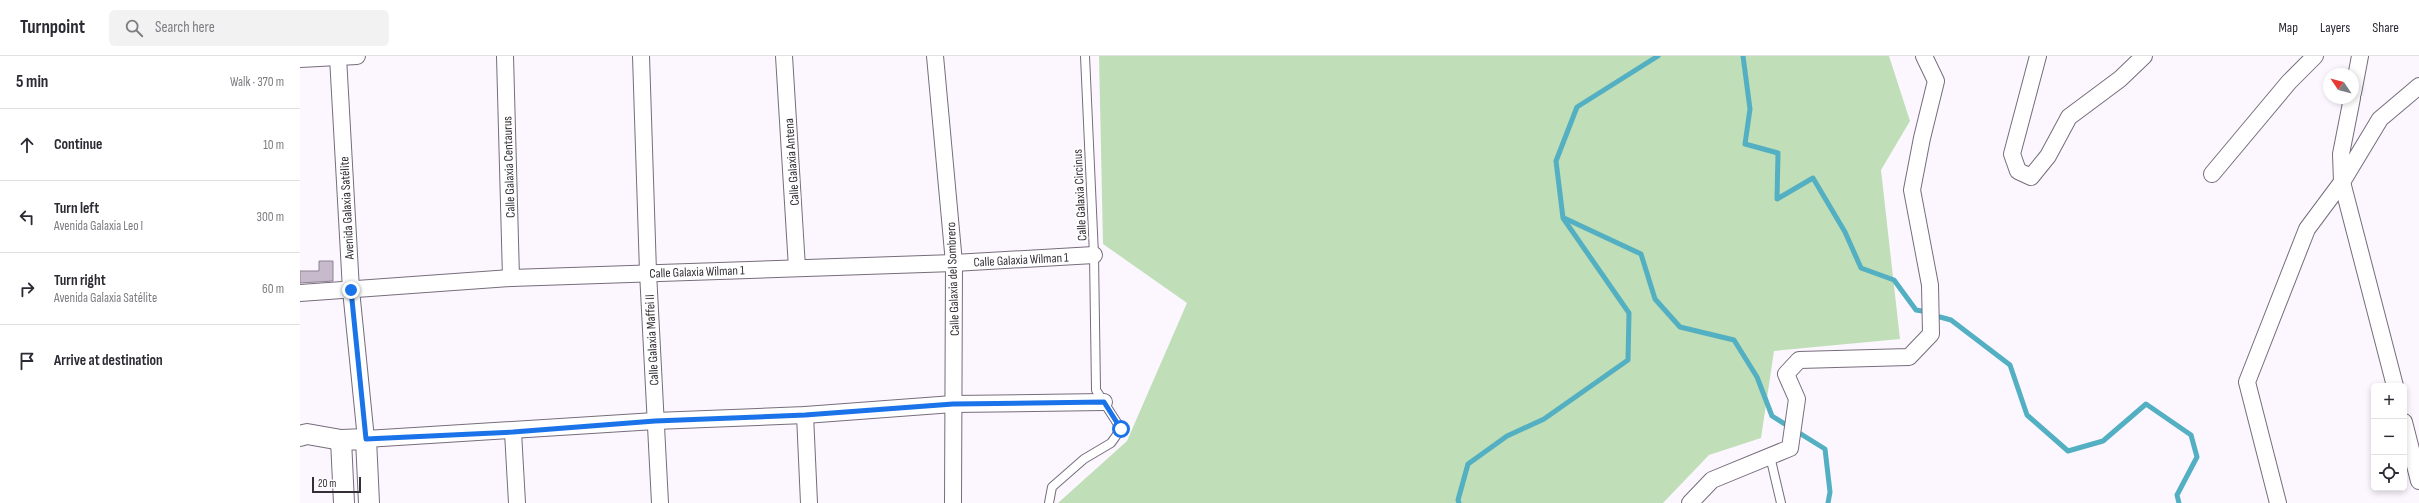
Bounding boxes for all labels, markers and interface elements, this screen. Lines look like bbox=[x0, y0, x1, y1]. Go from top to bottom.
search box bbox=[109, 10, 389, 46]
text: Turnpoint bbox=[20, 16, 85, 39]
icon: search bbox=[123, 17, 145, 39]
text: Search here bbox=[155, 18, 215, 37]
text: Map bbox=[2278, 19, 2298, 36]
text: Layers bbox=[2320, 19, 2350, 36]
text: Share bbox=[2372, 19, 2399, 36]
north arrow bbox=[2323, 68, 2359, 104]
text: 5 min bbox=[16, 72, 48, 92]
text: Walk · 370 m bbox=[230, 74, 284, 90]
street label: Calle Galaxia Centaurus bbox=[499, 116, 519, 218]
street label: Calle Galaxia Antena bbox=[781, 118, 803, 206]
icon: ahead bbox=[16, 134, 38, 156]
text: Continue bbox=[54, 135, 103, 154]
text: 10 m bbox=[263, 137, 284, 153]
street label: Calle Galaxia Circinus bbox=[1070, 148, 1090, 241]
street label: Avenida Galaxia Satélite bbox=[336, 156, 358, 261]
text: Turn left bbox=[54, 199, 99, 218]
icon: left bbox=[16, 206, 38, 228]
text: 300 m bbox=[257, 209, 284, 225]
text: Avenida Galaxia Leo I bbox=[54, 218, 143, 234]
street label: Calle Galaxia del Sombrero bbox=[943, 222, 963, 336]
street label: Calle Galaxia Wilman 1 bbox=[973, 249, 1069, 270]
street label: Calle Galaxia Wilman 1 bbox=[649, 262, 745, 282]
text: Turn right bbox=[54, 271, 106, 290]
icon: right bbox=[16, 278, 38, 300]
text: 60 m bbox=[262, 281, 284, 297]
route end bbox=[342, 281, 360, 299]
text: Avenida Galaxia Satélite bbox=[54, 290, 157, 306]
street label: Calle Galaxia Maffei II bbox=[642, 294, 662, 386]
icon: arrive bbox=[16, 350, 38, 372]
text: Arrive at destination bbox=[54, 351, 163, 370]
map controls bbox=[2371, 383, 2407, 491]
button: + bbox=[2371, 383, 2407, 419]
button: − bbox=[2371, 419, 2407, 455]
route start bbox=[1112, 420, 1130, 438]
button: locate bbox=[2371, 455, 2407, 491]
scale bar bbox=[312, 475, 361, 494]
text: 20 m bbox=[318, 477, 336, 490]

